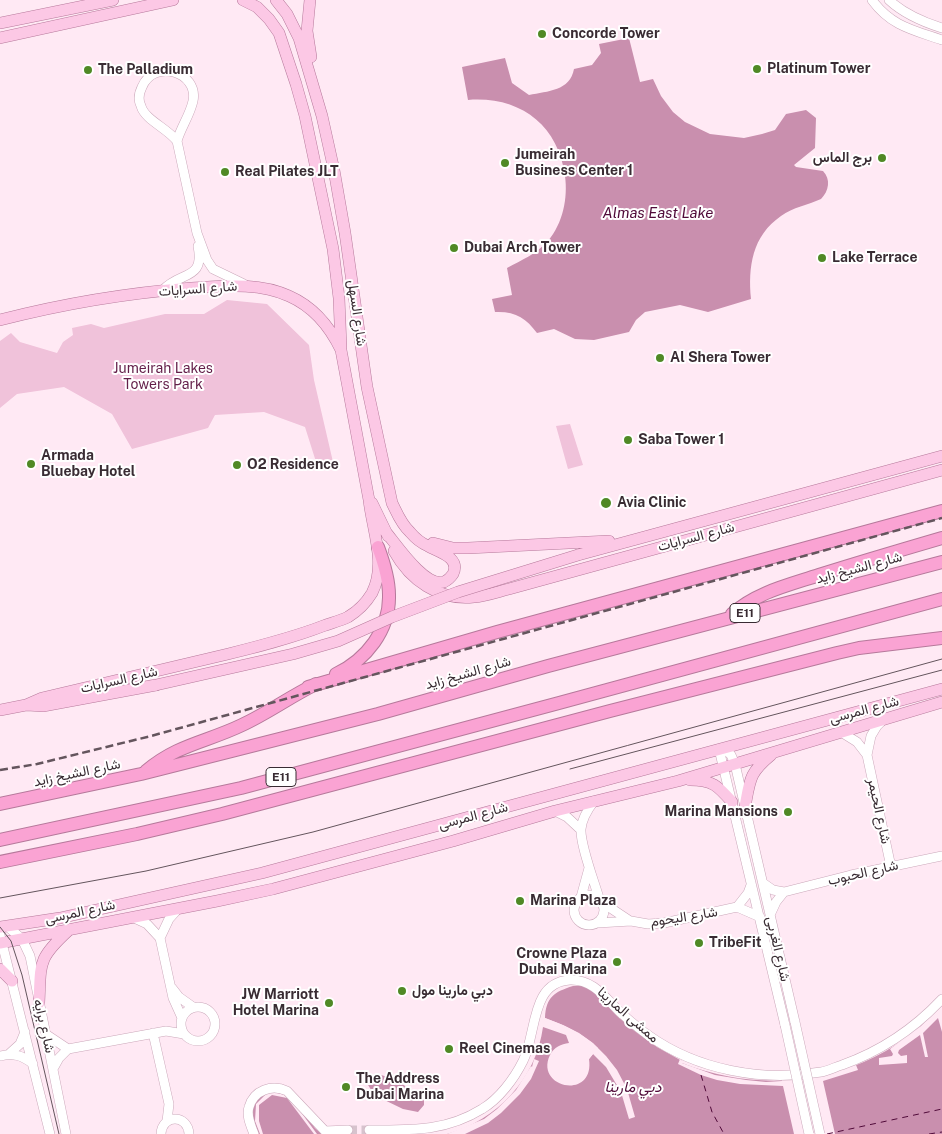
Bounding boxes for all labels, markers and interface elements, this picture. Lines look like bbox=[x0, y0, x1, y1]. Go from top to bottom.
place label: Concorde Tower bbox=[552, 26, 660, 42]
marker: Concorde Tower bbox=[536, 28, 548, 40]
place label: Platinum Tower bbox=[767, 61, 870, 77]
place label: The Palladium bbox=[98, 62, 193, 78]
marker: Platinum Tower bbox=[751, 63, 763, 75]
marker: The Palladium bbox=[82, 64, 94, 76]
place label: Jumeirah Business Center 1 bbox=[515, 147, 633, 180]
place label: برج الماس bbox=[813, 150, 872, 166]
marker: برج الماس bbox=[876, 152, 888, 164]
marker: Jumeirah Business Center 1 bbox=[499, 157, 511, 169]
place label: Real Pilates JLT bbox=[235, 164, 339, 180]
marker: Real Pilates JLT bbox=[219, 166, 231, 178]
water label: Almas East Lake bbox=[603, 204, 713, 222]
place label: Dubai Arch Tower bbox=[464, 240, 581, 256]
marker: Dubai Arch Tower bbox=[448, 242, 460, 254]
place label: Lake Terrace bbox=[832, 250, 918, 266]
marker: Lake Terrace bbox=[816, 252, 828, 264]
street label: شارع السرايات bbox=[158, 278, 238, 300]
street label: شارع السهل bbox=[344, 279, 370, 347]
place label: Al Shera Tower bbox=[670, 350, 771, 366]
marker: Al Shera Tower bbox=[654, 352, 666, 364]
park label: Jumeirah Lakes Towers Park bbox=[113, 361, 213, 394]
place label: Saba Tower 1 bbox=[638, 432, 724, 448]
marker: Saba Tower 1 bbox=[622, 434, 634, 446]
place label: Armada Bluebay Hotel bbox=[41, 448, 135, 481]
place label: O2 Residence bbox=[247, 457, 339, 473]
marker: Armada Bluebay Hotel bbox=[25, 458, 37, 470]
marker: O2 Residence bbox=[231, 459, 243, 471]
place label: Avia Clinic bbox=[617, 495, 686, 511]
marker: Avia Clinic bbox=[599, 496, 613, 510]
street label: شارع السرايات bbox=[656, 519, 736, 555]
street label: شارع الشيخ زايد bbox=[814, 548, 904, 588]
road number: E11 bbox=[730, 604, 760, 622]
street label: شارع الشيخ زايد bbox=[423, 653, 513, 693]
street label: شارع السرايات bbox=[79, 663, 159, 697]
street label: شارع المرسى bbox=[827, 693, 901, 727]
street label: شارع الشيخ زايد bbox=[32, 756, 122, 790]
road number: E11 bbox=[266, 768, 296, 786]
street label: شارع الحيمر bbox=[864, 777, 894, 845]
street label: شارع المرسى bbox=[436, 799, 510, 833]
place label: Marina Mansions bbox=[665, 804, 778, 820]
marker: Marina Mansions bbox=[782, 806, 794, 818]
street label: شارع الحبوب bbox=[826, 857, 900, 889]
place label: Marina Plaza bbox=[530, 893, 616, 909]
marker: Marina Plaza bbox=[514, 895, 526, 907]
street label: شارع المرسى bbox=[43, 896, 117, 928]
street label: شارع اليحوم bbox=[649, 903, 719, 931]
street label: شارع الغربى bbox=[762, 915, 794, 983]
place label: TribeFit bbox=[709, 935, 762, 951]
marker: TribeFit bbox=[693, 937, 705, 949]
place label: Crowne Plaza Dubai Marina bbox=[516, 946, 607, 979]
marker: Crowne Plaza Dubai Marina bbox=[611, 956, 623, 968]
place label: دبي مارينا مول bbox=[412, 983, 493, 999]
street label: ممشى المارينا bbox=[594, 984, 662, 1046]
marker: دبي مارينا مول bbox=[396, 985, 408, 997]
place label: JW Marriott Hotel Marina bbox=[233, 987, 319, 1020]
street label: شارع برايه bbox=[30, 997, 58, 1055]
marker: JW Marriott Hotel Marina bbox=[323, 997, 335, 1009]
place label: Reel Cinemas bbox=[459, 1041, 550, 1057]
marker: Reel Cinemas bbox=[443, 1043, 455, 1055]
place label: The Address Dubai Marina bbox=[356, 1071, 444, 1104]
water label: دبي مارينا bbox=[604, 1078, 662, 1096]
marker: The Address Dubai Marina bbox=[340, 1081, 352, 1093]

